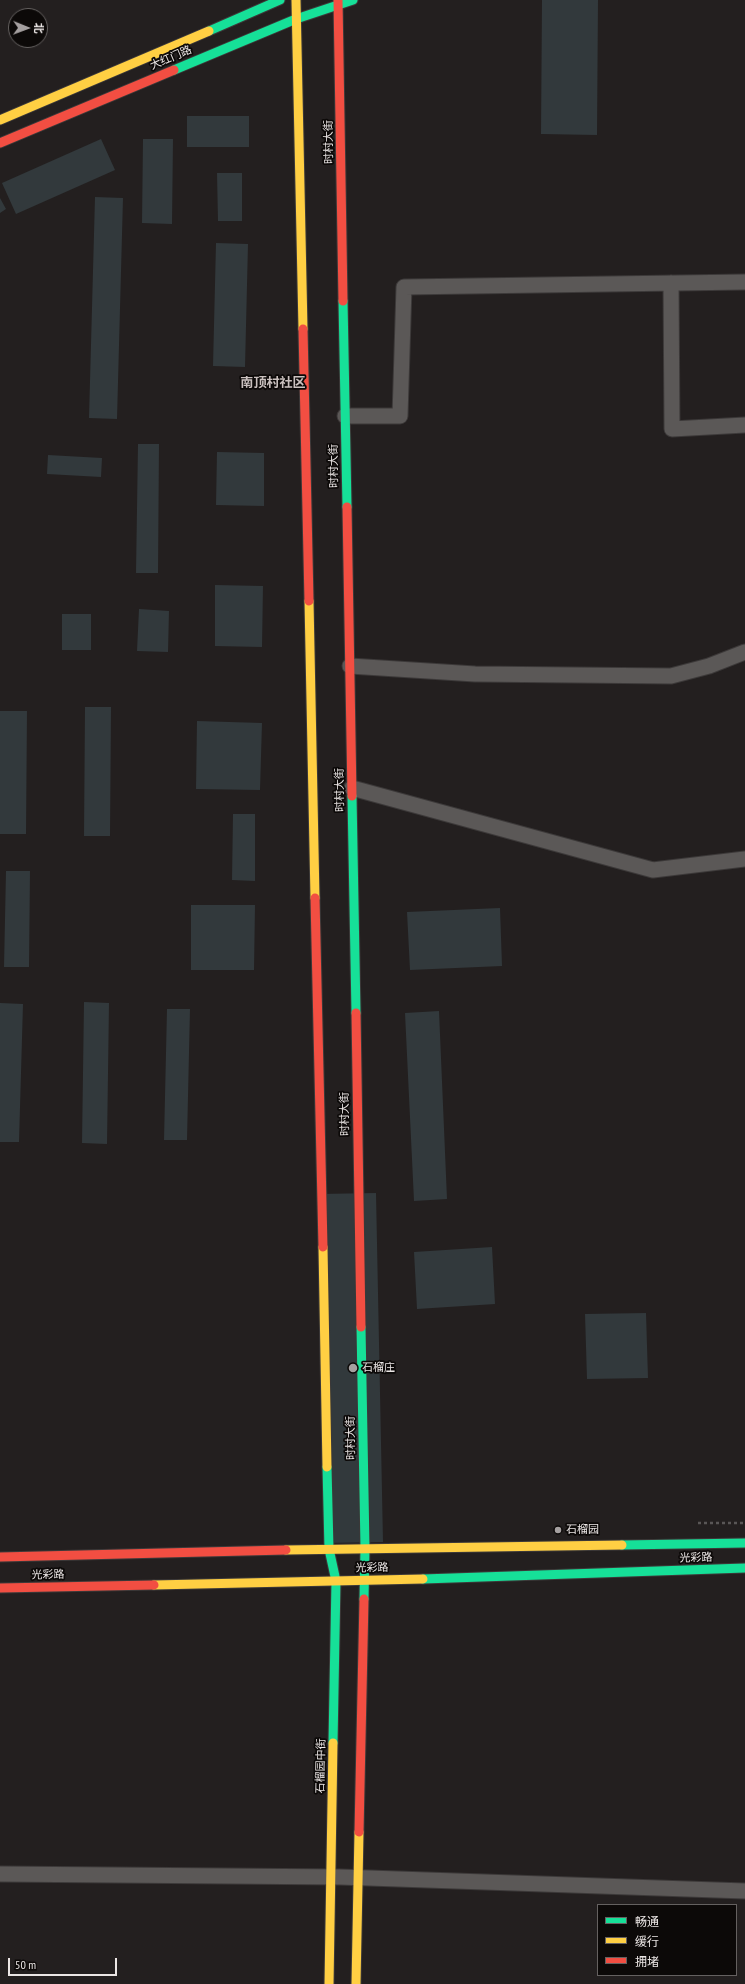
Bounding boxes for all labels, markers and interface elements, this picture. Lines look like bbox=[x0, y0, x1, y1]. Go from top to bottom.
north arrow bbox=[8, 8, 48, 48]
text: 北 bbox=[32, 23, 46, 34]
street label: 大红门路 bbox=[148, 43, 194, 73]
street label: 时村大街 bbox=[322, 120, 336, 164]
district label: 南顶村社区 bbox=[241, 375, 305, 391]
street label: 时村大街 bbox=[327, 444, 341, 488]
street label: 时村大街 bbox=[333, 768, 347, 812]
street label: 时村大街 bbox=[338, 1092, 352, 1136]
place label: 石榴庄 bbox=[362, 1361, 395, 1375]
marker: 石榴庄 bbox=[347, 1362, 359, 1374]
street label: 时村大街 bbox=[344, 1416, 358, 1460]
place label: 石榴园 bbox=[566, 1523, 599, 1537]
marker: 石榴园 bbox=[553, 1525, 563, 1535]
street label: 光彩路 bbox=[679, 1551, 713, 1565]
street label: 光彩路 bbox=[355, 1561, 389, 1575]
street label: 光彩路 bbox=[31, 1568, 65, 1582]
street label: 石榴园中街 bbox=[314, 1738, 328, 1794]
legend bbox=[597, 1904, 737, 1976]
text: 畅通 bbox=[635, 1914, 659, 1929]
text: 缓行 bbox=[635, 1934, 659, 1949]
scale bar bbox=[10, 1950, 119, 1976]
text: 拥堵 bbox=[635, 1954, 659, 1969]
text: 50 m bbox=[15, 1957, 36, 1972]

